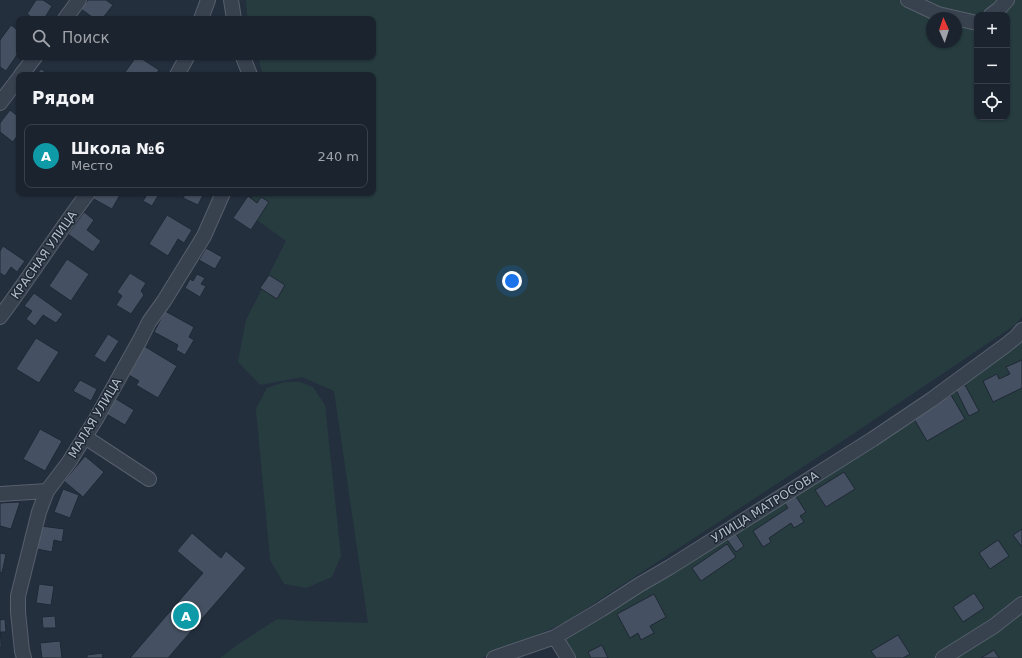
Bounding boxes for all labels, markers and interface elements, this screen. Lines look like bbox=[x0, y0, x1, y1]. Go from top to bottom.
north arrow bbox=[926, 12, 962, 48]
map controls bbox=[974, 12, 1010, 120]
button: + bbox=[974, 12, 1010, 48]
search box bbox=[16, 16, 376, 60]
icon: search bbox=[30, 27, 52, 49]
text: Поиск bbox=[62, 29, 110, 47]
button: − bbox=[974, 48, 1010, 84]
button: locate bbox=[974, 84, 1010, 120]
text: Рядом bbox=[32, 88, 95, 108]
text: Школа №6 bbox=[71, 140, 165, 158]
text: A bbox=[41, 149, 51, 164]
text: 240 m bbox=[317, 149, 359, 164]
text: Место bbox=[71, 158, 113, 173]
street label: КРАСНАЯ УЛИЦА bbox=[8, 208, 80, 302]
your location bbox=[502, 271, 522, 291]
street label: МАЛАЯ УЛИЦА bbox=[66, 375, 125, 461]
street label: УЛИЦА МАТРОСОВА bbox=[709, 468, 822, 546]
pin: A bbox=[173, 601, 199, 631]

